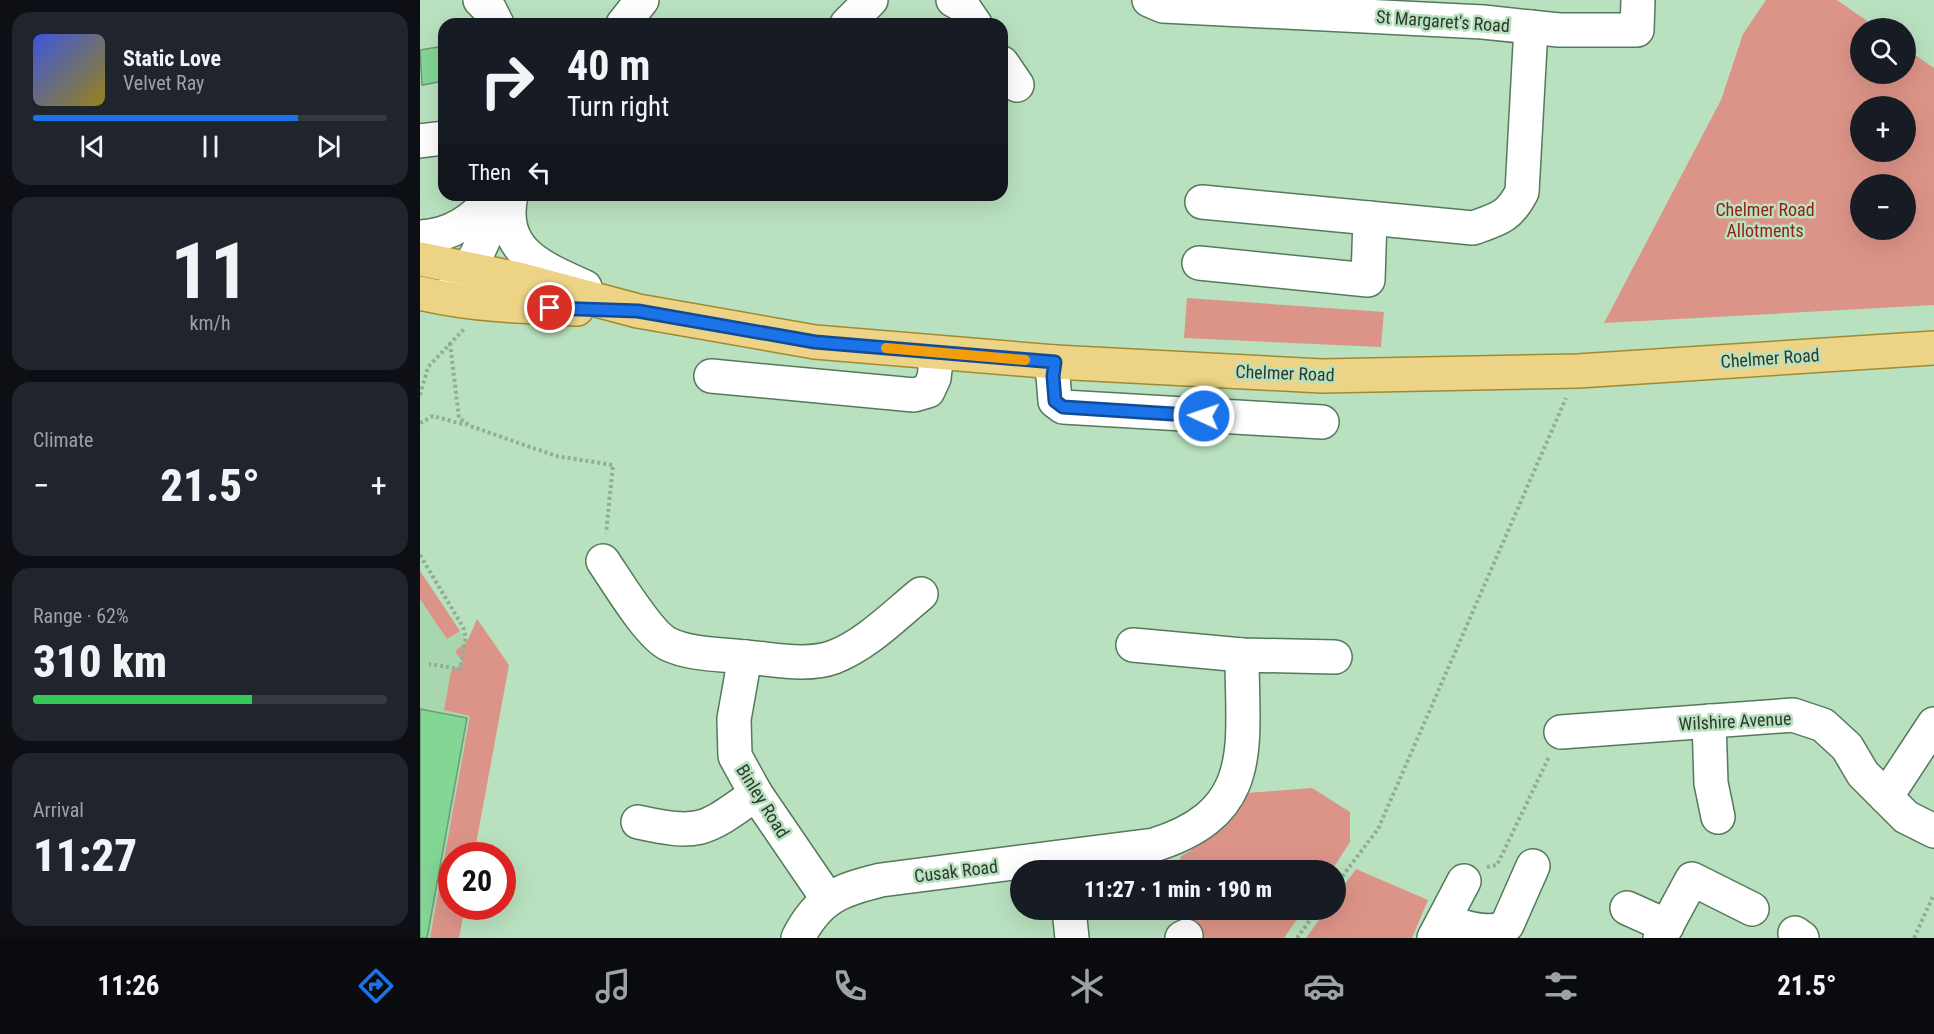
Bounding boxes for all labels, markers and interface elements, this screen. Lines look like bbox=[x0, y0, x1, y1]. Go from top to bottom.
street label: St Margaret's Road bbox=[1376, 6, 1510, 36]
map controls bbox=[1850, 18, 1916, 240]
button: search bbox=[1850, 18, 1916, 84]
text: 40 m bbox=[567, 41, 650, 90]
icon: right bbox=[468, 42, 546, 120]
text: Static Love bbox=[123, 46, 221, 71]
text: Velvet Ray bbox=[123, 71, 204, 95]
text: Turn right bbox=[567, 91, 669, 123]
button: + bbox=[1850, 96, 1916, 162]
icon: previous bbox=[76, 130, 109, 163]
icon: pause bbox=[194, 130, 227, 163]
icon: next bbox=[312, 130, 345, 163]
icon: left bbox=[523, 156, 556, 189]
text: Then bbox=[468, 160, 511, 185]
button: − bbox=[1850, 174, 1916, 240]
park label: Chelmer Road Allotments bbox=[1715, 199, 1815, 241]
text: 11 bbox=[171, 226, 249, 317]
pin bbox=[524, 282, 575, 333]
icon: arrive bbox=[533, 291, 566, 324]
text: km/h bbox=[189, 311, 231, 335]
street label: Chelmer Road bbox=[1720, 344, 1820, 372]
street label: Chelmer Road bbox=[1235, 361, 1335, 385]
position arrow bbox=[1172, 384, 1236, 448]
text: Climate bbox=[33, 428, 93, 452]
text: 21.5° bbox=[160, 459, 260, 512]
text: − bbox=[33, 466, 50, 505]
text: + bbox=[371, 466, 387, 505]
text: Range · 62% bbox=[33, 604, 129, 628]
text: 310 km bbox=[33, 635, 167, 688]
street label: Wilshire Avenue bbox=[1678, 708, 1792, 734]
street label: Binley Road bbox=[732, 760, 794, 842]
text: Arrival bbox=[33, 798, 84, 822]
text: 11:27 bbox=[33, 829, 137, 882]
speed limit sign: 20 bbox=[438, 842, 516, 920]
street label: Cusak Road bbox=[913, 855, 999, 887]
text: 11:27 · 1 min · 190 m bbox=[1084, 877, 1272, 902]
icon: directions bbox=[355, 965, 397, 1007]
icon: music bbox=[592, 965, 634, 1007]
icon: phone bbox=[829, 965, 871, 1007]
icon: climate bbox=[1066, 965, 1108, 1007]
icon: car bbox=[1303, 965, 1345, 1007]
icon: filters bbox=[1540, 965, 1582, 1007]
text: 11:26 bbox=[98, 970, 160, 1002]
text: 21.5° bbox=[1777, 970, 1836, 1002]

